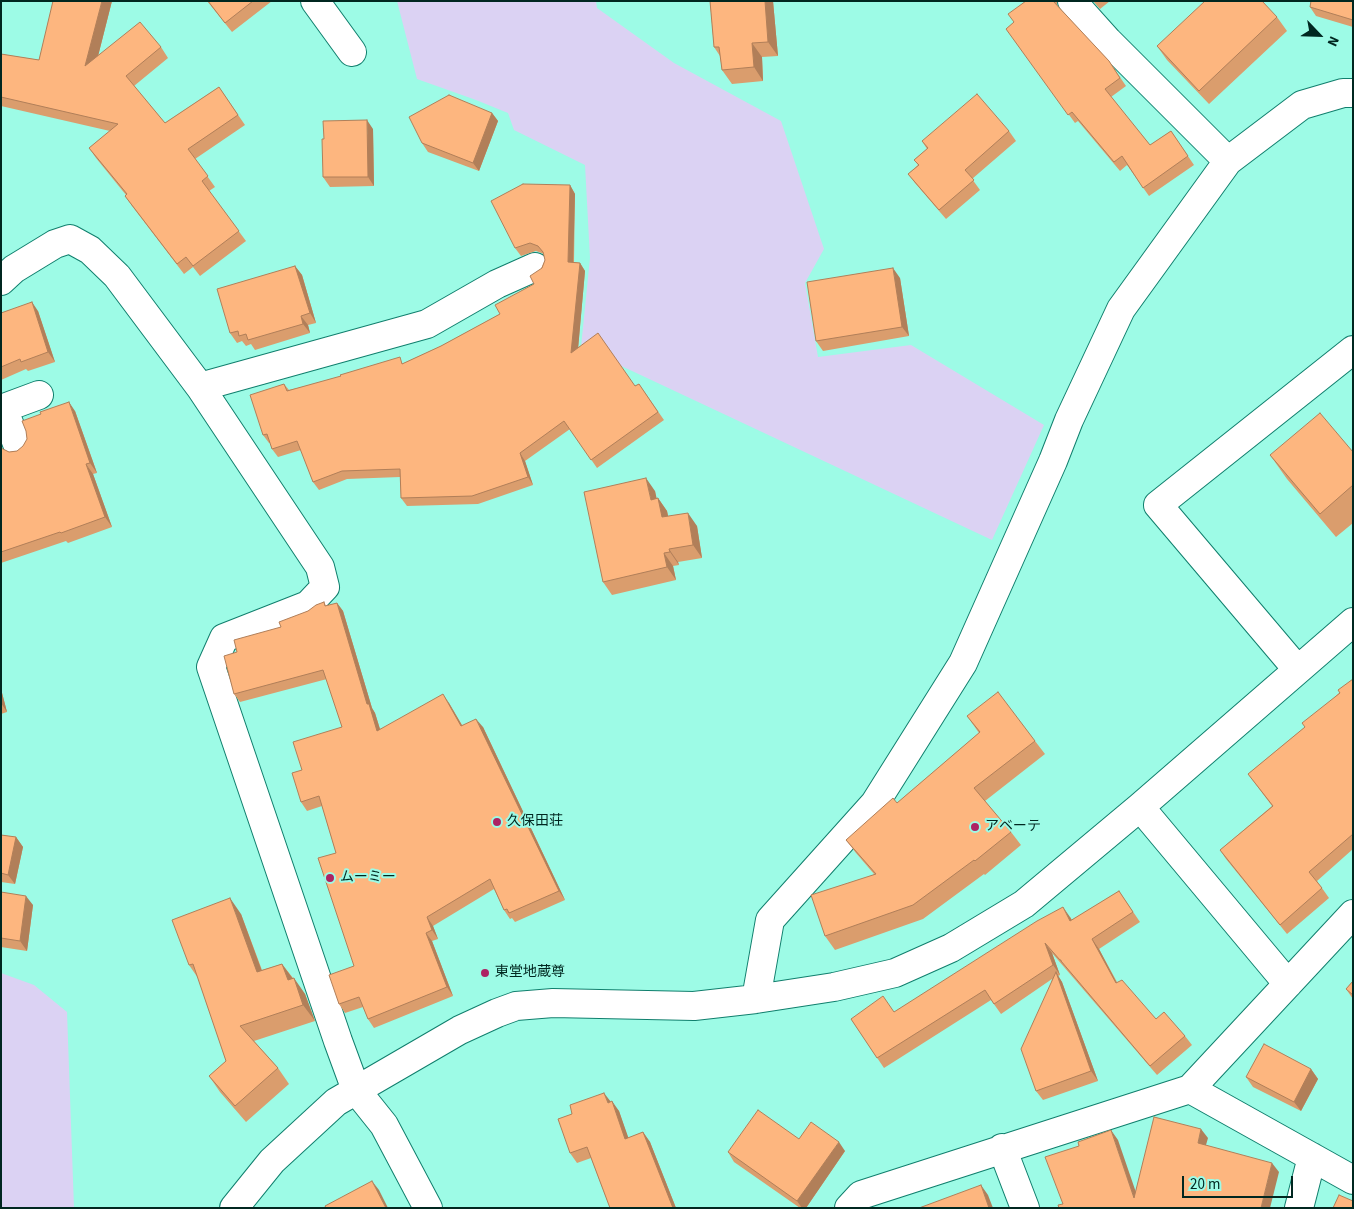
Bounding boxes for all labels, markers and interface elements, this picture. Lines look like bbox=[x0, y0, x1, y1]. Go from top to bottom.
north arrow bbox=[1294, 10, 1344, 60]
text: N bbox=[1322, 33, 1344, 49]
place label: 久保田荘 bbox=[507, 814, 563, 830]
marker: 久保田荘 bbox=[491, 816, 503, 828]
place label: アベーテ bbox=[985, 819, 1041, 835]
marker: アベーテ bbox=[969, 821, 981, 833]
place label: ムーミー bbox=[340, 870, 396, 886]
marker: ムーミー bbox=[324, 872, 336, 884]
place label: 東堂地蔵尊 bbox=[495, 965, 565, 981]
marker: 東堂地蔵尊 bbox=[479, 967, 491, 979]
scale bar bbox=[1184, 1166, 1295, 1198]
text: 20 m bbox=[1190, 1174, 1220, 1195]

